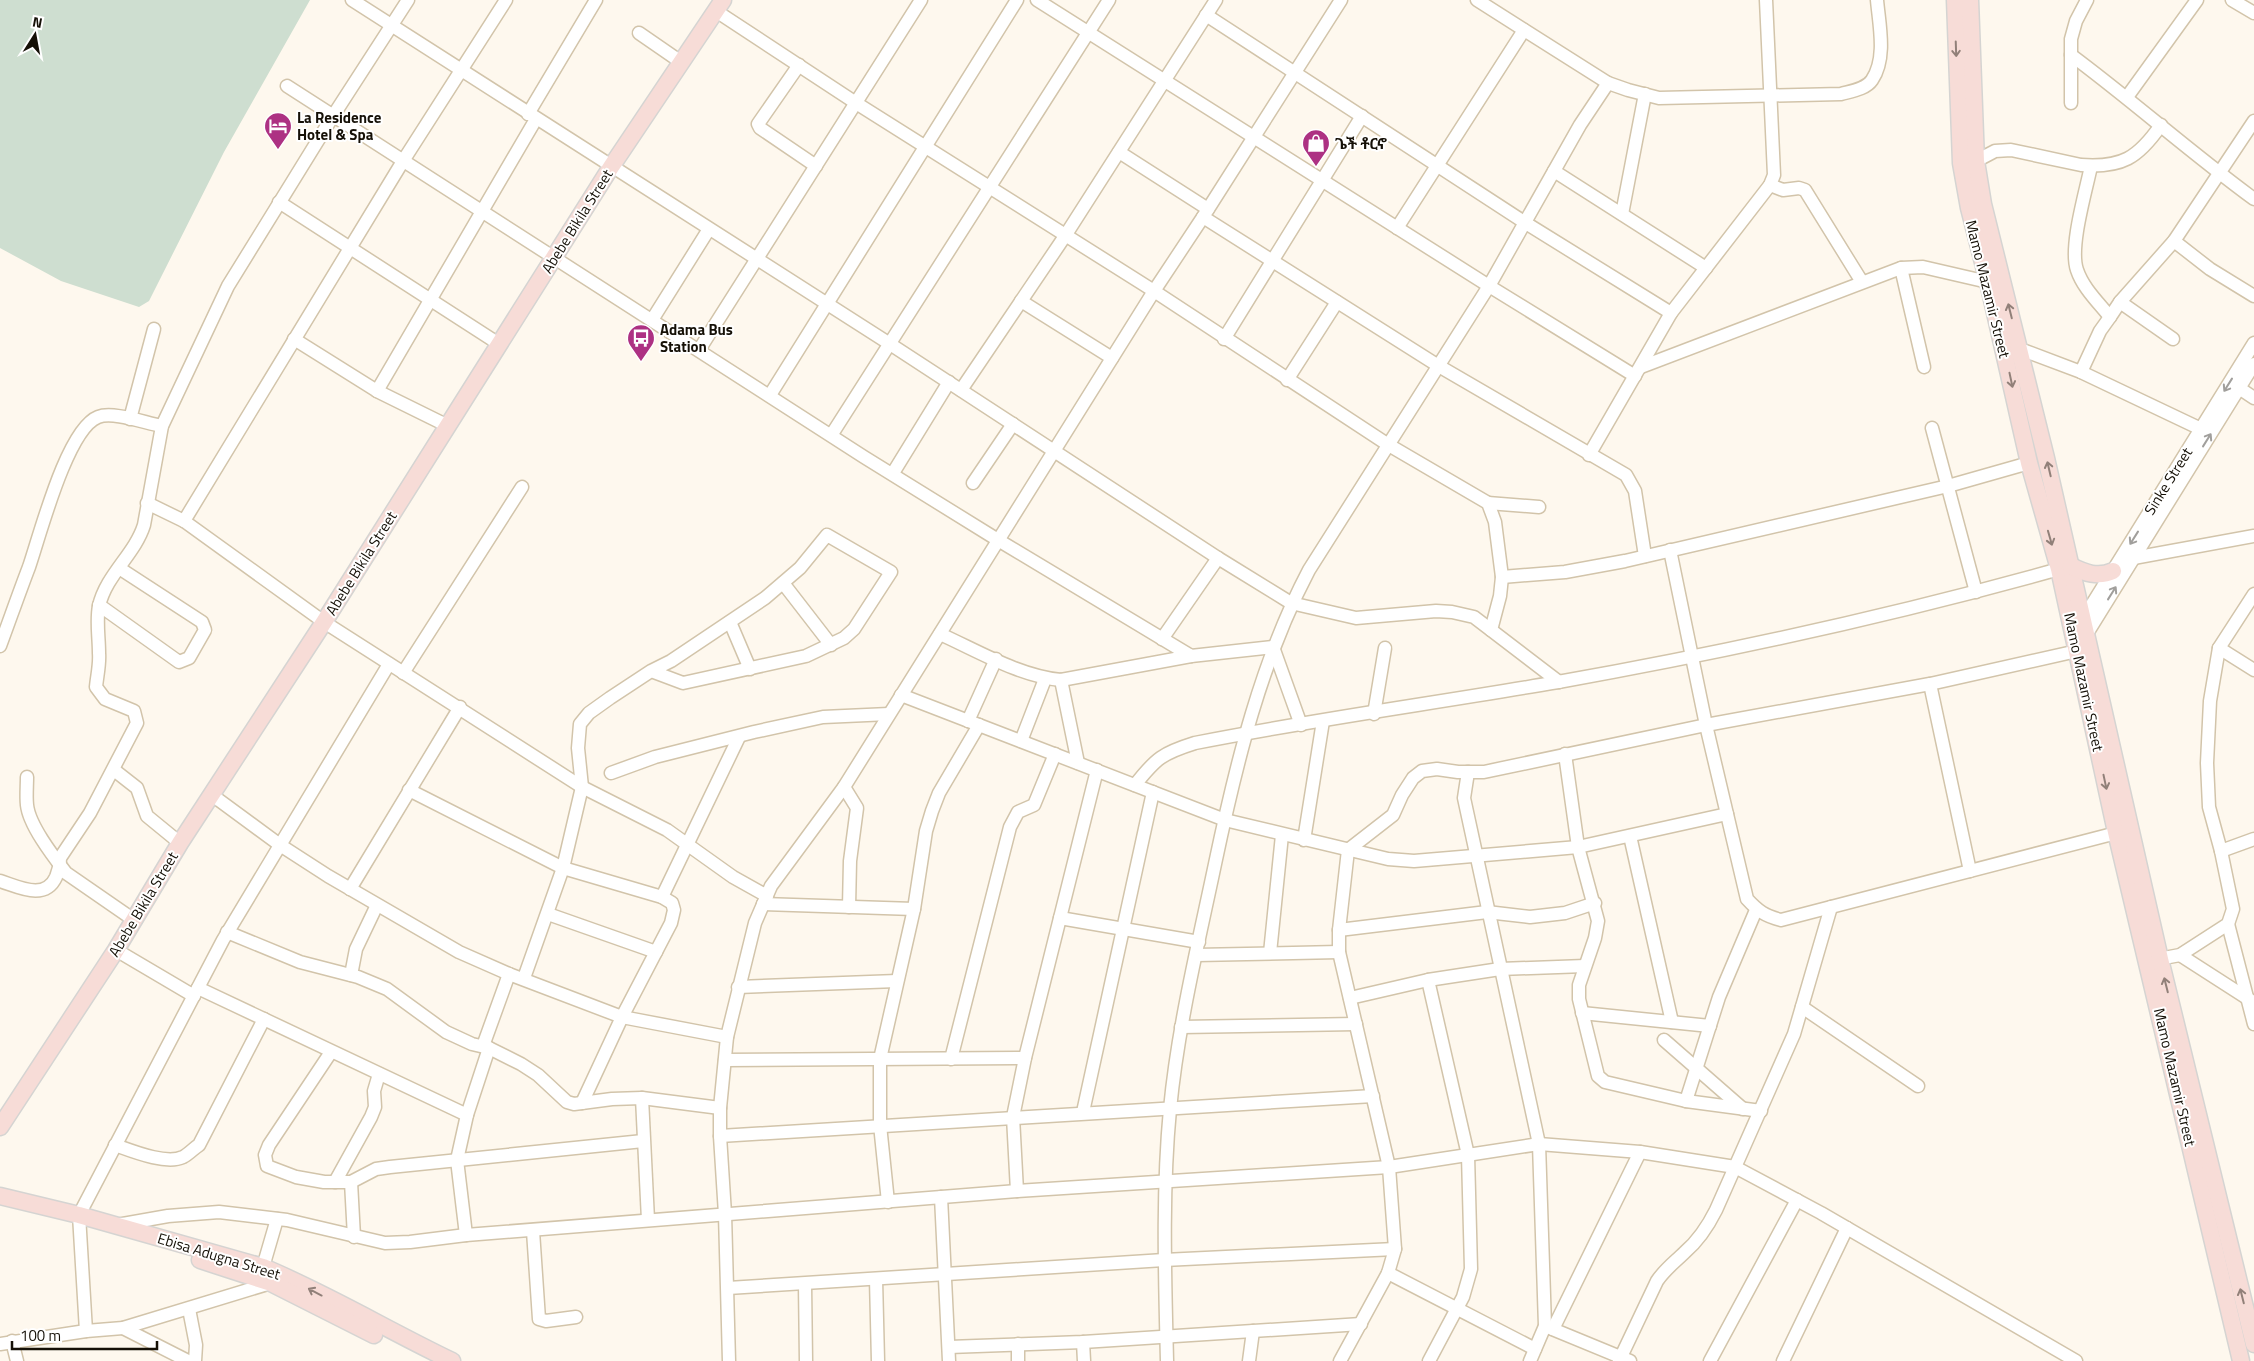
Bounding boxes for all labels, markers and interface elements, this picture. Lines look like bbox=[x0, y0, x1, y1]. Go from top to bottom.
north arrow bbox=[10, 10, 60, 60]
text: N bbox=[31, 11, 44, 33]
one-way arrow bbox=[1952, 40, 1961, 56]
place label: La Residence Hotel & Spa bbox=[297, 106, 382, 146]
hotel icon: La Residence Hotel & Spa bbox=[263, 111, 293, 150]
shop icon: ጌች ቶርኖ bbox=[1301, 128, 1331, 167]
place label: ጌች ቶርኖ bbox=[1335, 132, 1388, 155]
street label: Abebe Bikila Street bbox=[536, 164, 619, 278]
street label: Mamo Mazamir Street bbox=[1960, 218, 2016, 361]
one-way arrow bbox=[2005, 303, 2014, 319]
place label: Adama Bus Station bbox=[660, 318, 733, 358]
bus stop icon: Adama Bus Station bbox=[626, 323, 656, 362]
one-way arrow bbox=[2006, 372, 2016, 388]
one-way arrow bbox=[2223, 377, 2233, 391]
one-way arrow bbox=[2202, 434, 2212, 448]
street label: Sinke Street bbox=[2138, 442, 2198, 519]
one-way arrow bbox=[2044, 461, 2053, 477]
street label: Abebe Bikila Street bbox=[320, 506, 403, 620]
one-way arrow bbox=[2046, 529, 2056, 545]
one-way arrow bbox=[2128, 530, 2138, 544]
one-way arrow bbox=[2107, 587, 2117, 601]
street label: Mamo Mazamir Street bbox=[2058, 610, 2110, 754]
one-way arrow bbox=[2101, 773, 2110, 789]
street label: Abebe Bikila Street bbox=[102, 846, 184, 961]
one-way arrow bbox=[2161, 978, 2170, 994]
street label: Mamo Mazamir Street bbox=[2148, 1006, 2202, 1149]
street label: Ebisa Adugna Street bbox=[155, 1226, 284, 1286]
one-way arrow bbox=[308, 1287, 323, 1296]
one-way arrow bbox=[2237, 1289, 2246, 1305]
scale bar bbox=[12, 1318, 158, 1350]
text: 100 m bbox=[20, 1324, 61, 1347]

